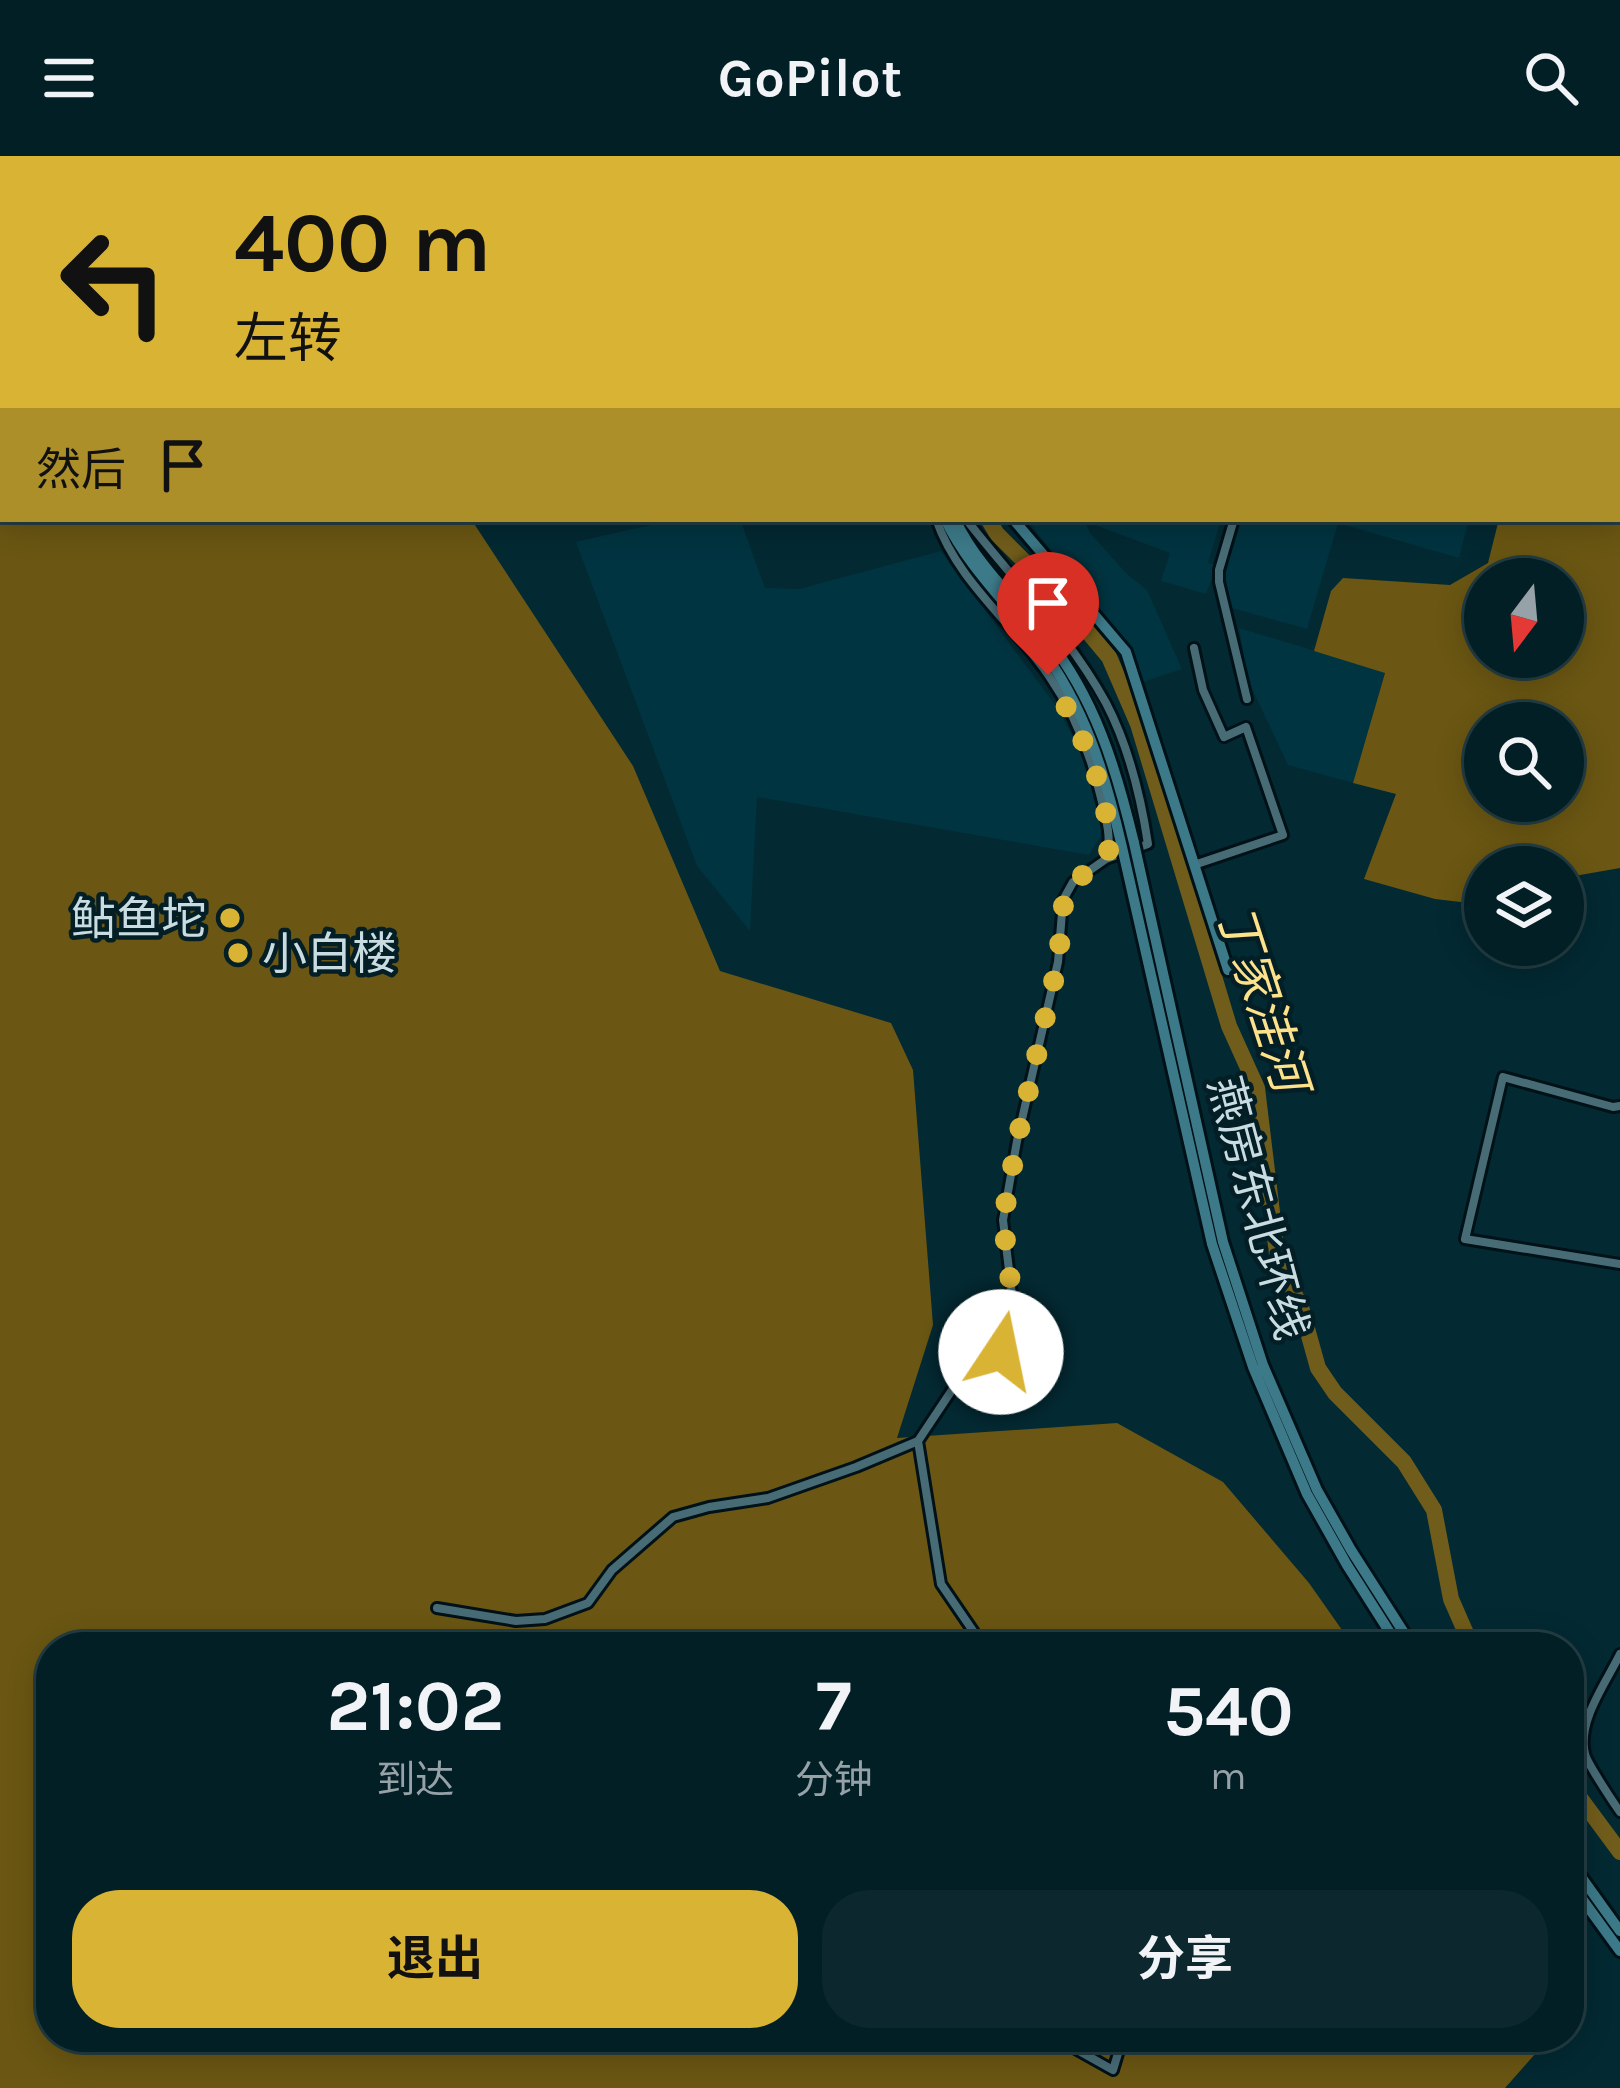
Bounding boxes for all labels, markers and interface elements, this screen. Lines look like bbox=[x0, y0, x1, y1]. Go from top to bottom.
icon: menu bbox=[36, 45, 102, 111]
icon: search bbox=[1518, 45, 1584, 111]
text: GoPilot bbox=[718, 46, 902, 110]
text: 400 m bbox=[234, 194, 491, 292]
icon: left bbox=[36, 204, 192, 360]
text: 左转 bbox=[234, 307, 342, 371]
icon: arrive bbox=[150, 432, 216, 498]
text: 然后 bbox=[36, 444, 126, 496]
pin bbox=[997, 552, 1099, 675]
north arrow bbox=[1464, 558, 1584, 678]
map controls bbox=[1464, 558, 1584, 966]
icon: arrive bbox=[1015, 570, 1081, 636]
button: search bbox=[1464, 702, 1584, 822]
button: layers bbox=[1464, 846, 1584, 966]
place label: 鲇鱼坨 bbox=[71, 893, 206, 945]
water label: 丁家洼河 bbox=[1206, 898, 1321, 1106]
marker: 鲇鱼坨 bbox=[217, 905, 243, 931]
place label: 小白楼 bbox=[262, 928, 397, 980]
marker: 小白楼 bbox=[225, 940, 251, 966]
street label: 燕房东北环线 bbox=[1198, 1071, 1318, 1345]
position arrow bbox=[938, 1289, 1064, 1415]
text: 21:02 bbox=[326, 1664, 504, 1748]
text: 7 bbox=[816, 1664, 852, 1748]
text: 540 bbox=[1163, 1669, 1294, 1753]
text: m bbox=[1210, 1753, 1247, 1799]
text: 到达 bbox=[376, 1757, 454, 1803]
text: 分钟 bbox=[795, 1757, 873, 1803]
button: 退出 bbox=[72, 1890, 798, 2028]
button: 分享 bbox=[822, 1890, 1548, 2028]

